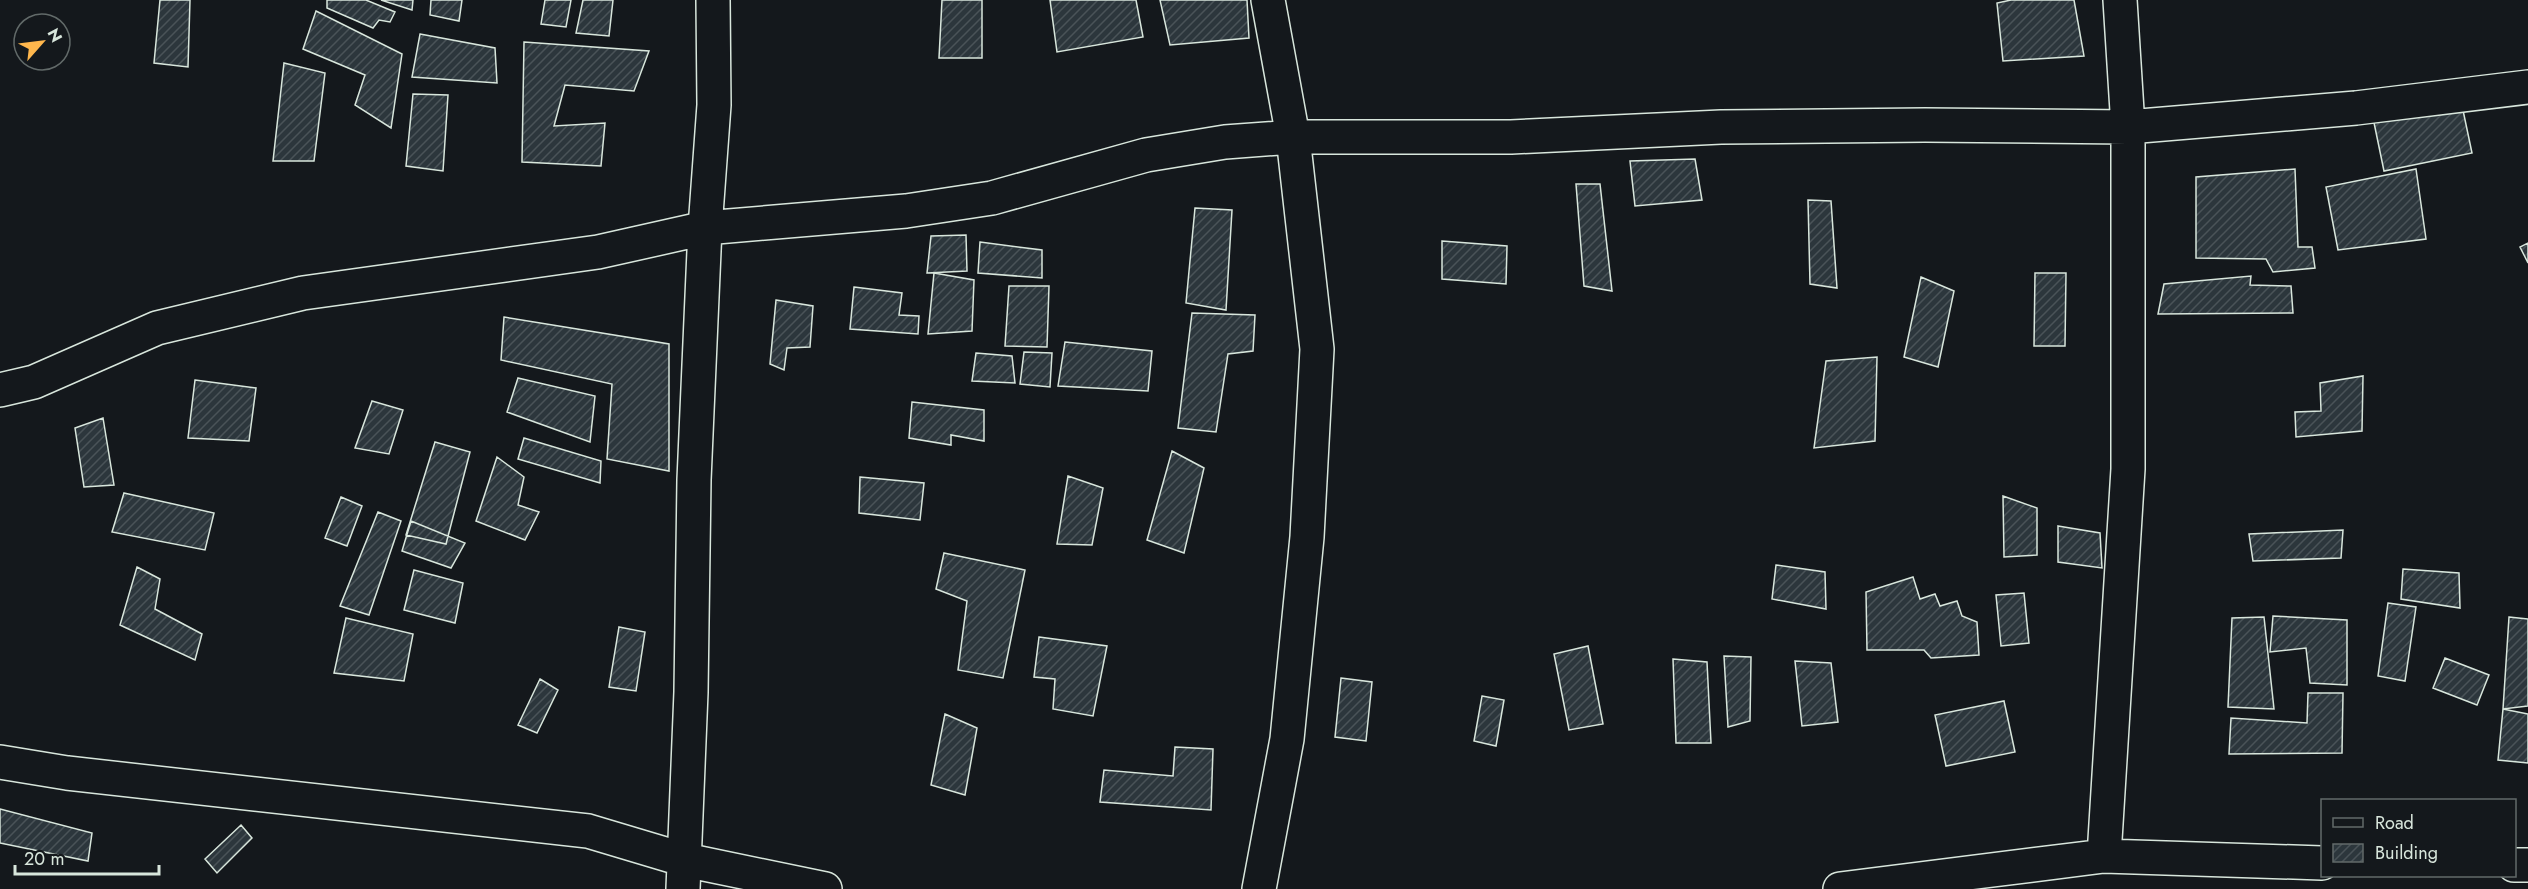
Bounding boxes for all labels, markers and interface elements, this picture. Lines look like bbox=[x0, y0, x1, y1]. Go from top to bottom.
north arrow bbox=[12, 12, 72, 72]
text: N bbox=[42, 24, 68, 46]
legend bbox=[2321, 799, 2516, 877]
text: Road bbox=[2375, 810, 2414, 836]
scale bar bbox=[15, 838, 159, 876]
text: Building bbox=[2375, 840, 2438, 866]
text: 20 m bbox=[24, 846, 64, 872]

